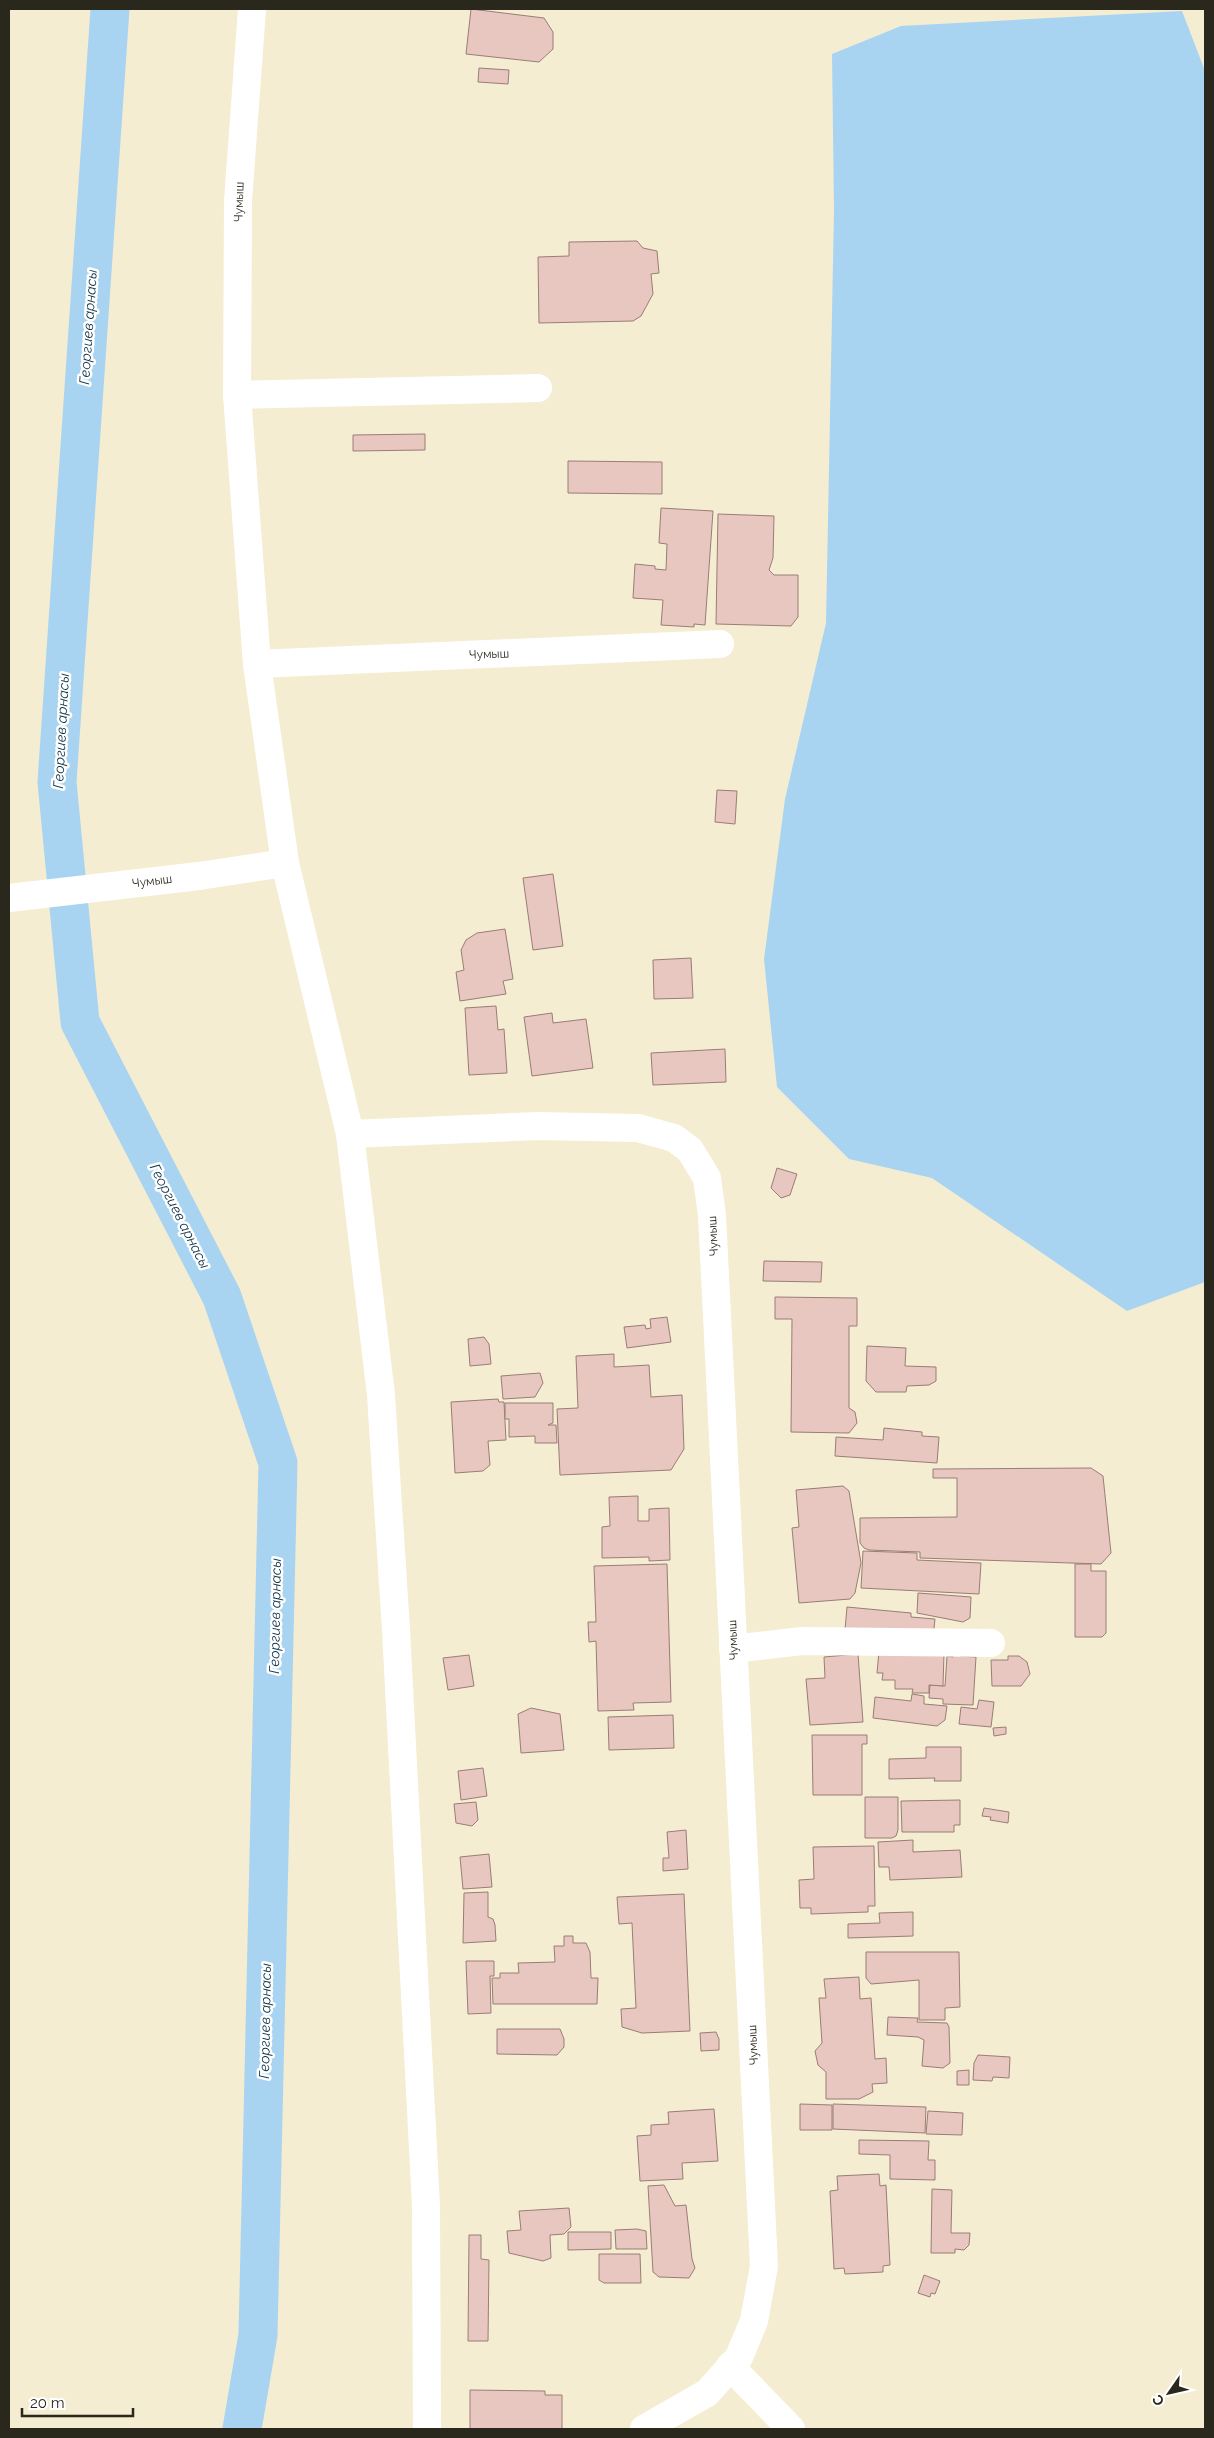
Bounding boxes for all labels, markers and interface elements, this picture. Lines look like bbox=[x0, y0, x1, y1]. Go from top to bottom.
street label: Чумыш bbox=[231, 182, 247, 222]
water label: Георгиев арнасы bbox=[76, 268, 100, 385]
street label: Чумыш bbox=[469, 646, 509, 662]
water label: Георгиев арнасы bbox=[50, 672, 72, 789]
street label: Чумыш bbox=[131, 872, 173, 890]
water label: Георгиев арнасы bbox=[147, 1161, 214, 1272]
street label: Чумыш bbox=[705, 1215, 721, 1257]
water label: Георгиев арнасы bbox=[266, 1558, 284, 1674]
street label: Чумыш bbox=[725, 1619, 741, 1661]
water label: Георгиев арнасы bbox=[256, 1963, 274, 2079]
street label: Чумыш bbox=[745, 2024, 761, 2066]
north arrow bbox=[1144, 2368, 1194, 2418]
scale bar bbox=[22, 2386, 134, 2418]
text: С bbox=[1149, 2391, 1168, 2409]
text: 20 m bbox=[30, 2394, 65, 2412]

